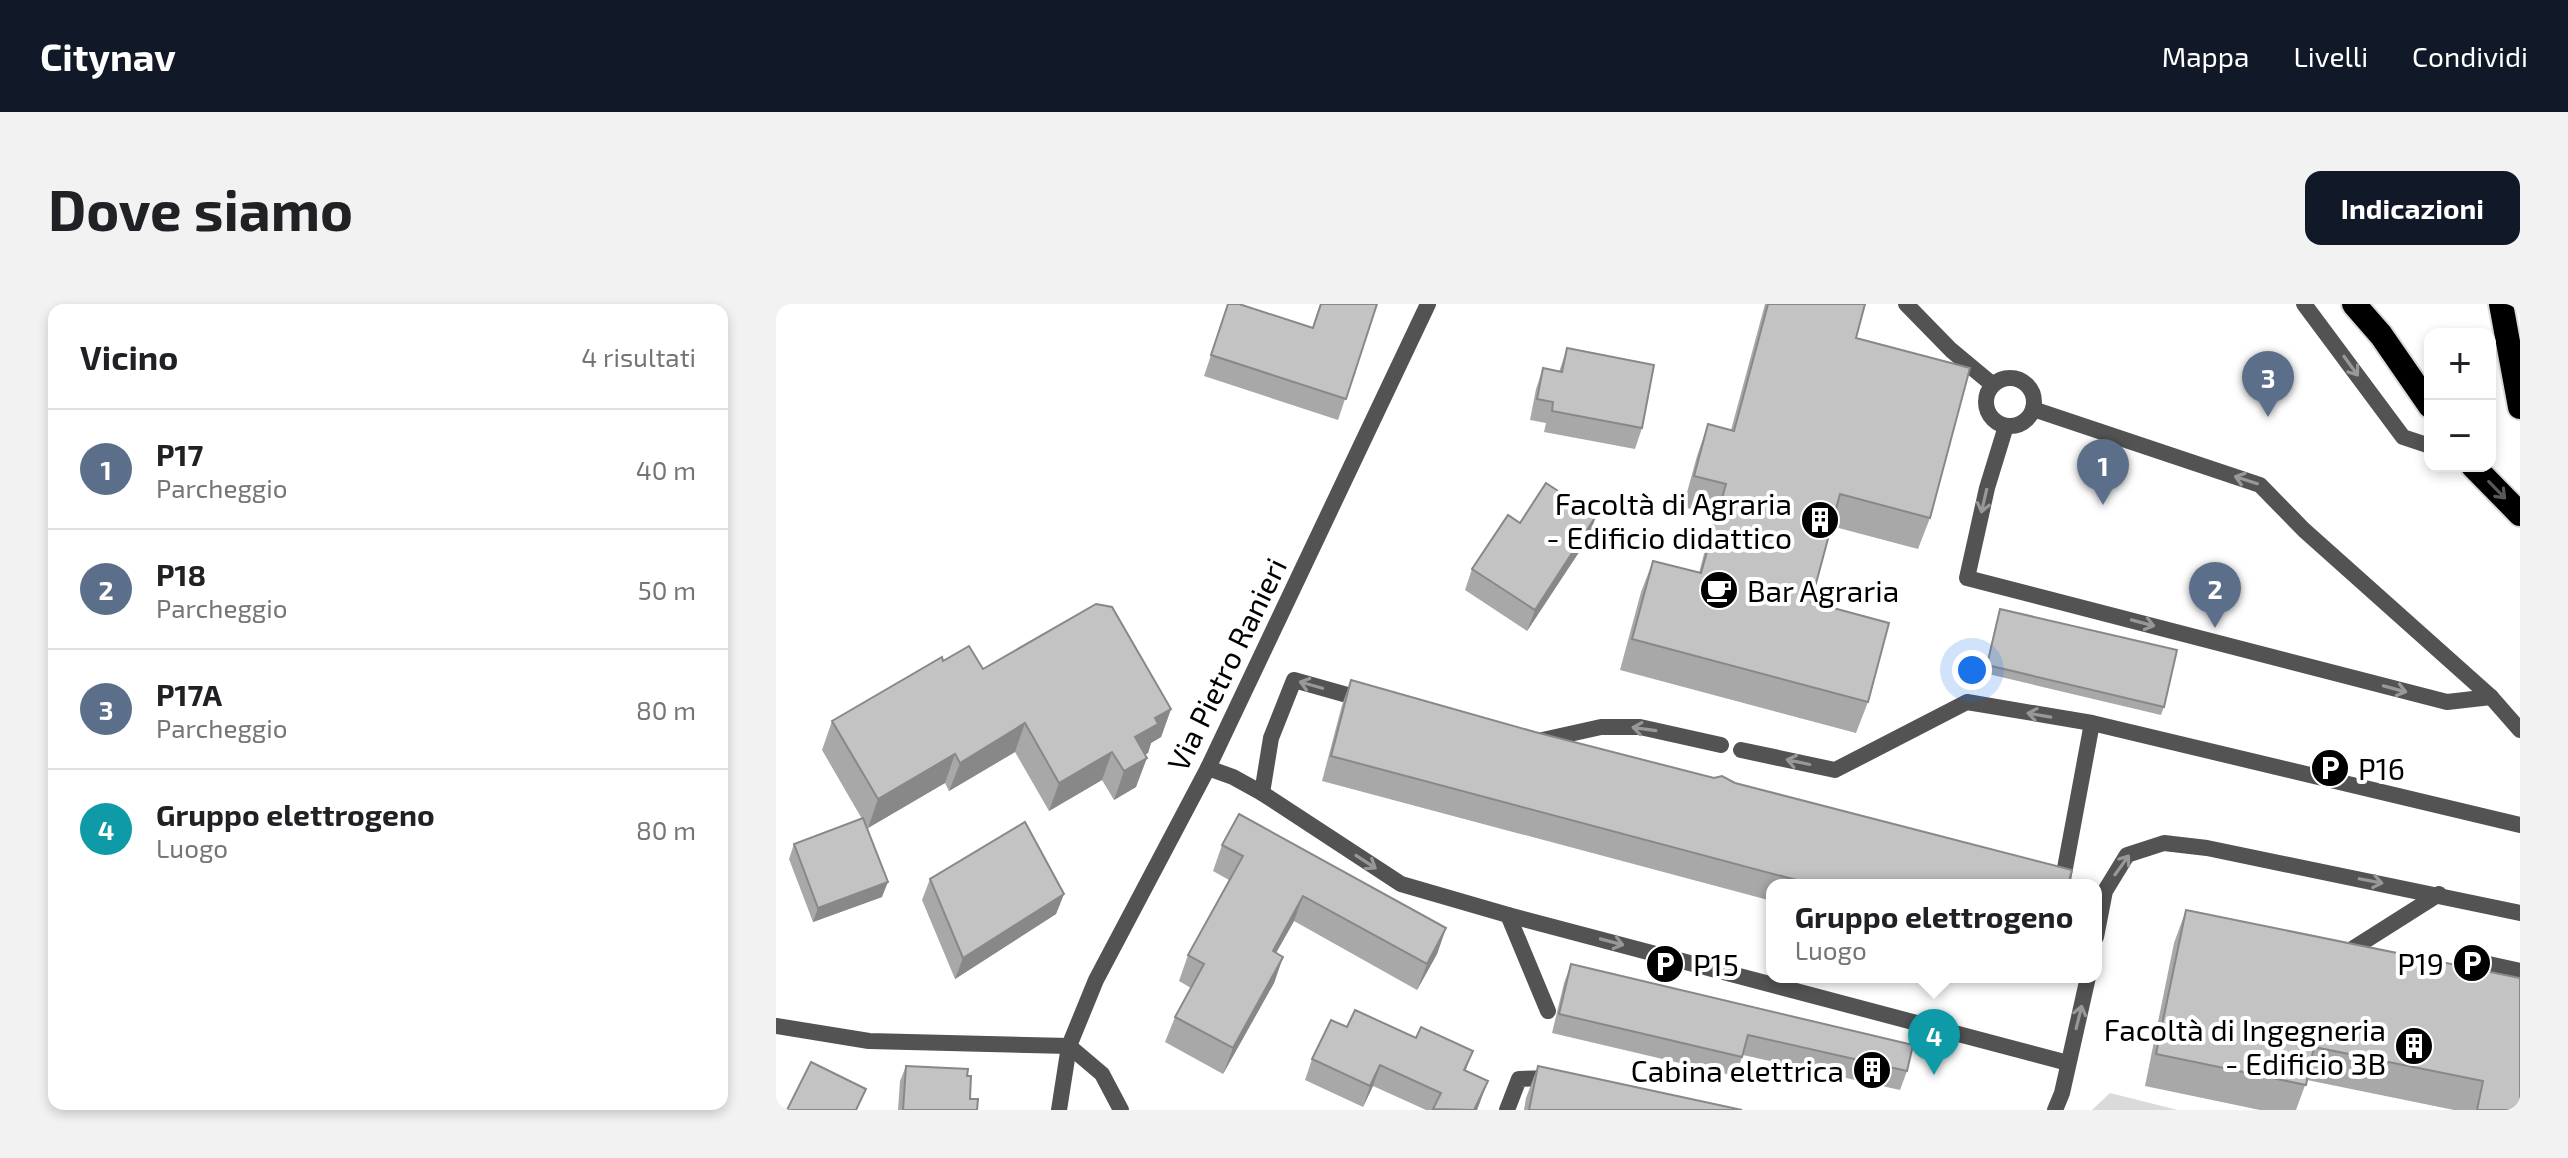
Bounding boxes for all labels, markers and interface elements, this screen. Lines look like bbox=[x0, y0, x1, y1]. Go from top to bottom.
text: Citynav bbox=[40, 33, 176, 79]
text: Mappa bbox=[2162, 39, 2249, 73]
text: Livelli bbox=[2293, 39, 2368, 73]
text: Condividi bbox=[2412, 39, 2528, 73]
button: Indicazioni bbox=[2305, 171, 2520, 245]
text: Dove siamo bbox=[48, 175, 353, 242]
map controls bbox=[2424, 328, 2496, 472]
button: + bbox=[2424, 328, 2496, 400]
text: Vicino bbox=[80, 336, 178, 377]
text: 4 risultati bbox=[581, 341, 696, 372]
pin: 3 bbox=[2242, 351, 2294, 417]
one-way arrow bbox=[2343, 354, 2360, 376]
button: − bbox=[2424, 400, 2496, 472]
text: P17 bbox=[156, 436, 203, 472]
pin: 1 bbox=[2077, 439, 2129, 505]
text: 1 bbox=[100, 454, 112, 485]
text: 40 m bbox=[636, 454, 696, 485]
text: Parcheggio bbox=[156, 472, 288, 503]
one-way arrow bbox=[2233, 472, 2258, 487]
one-way arrow bbox=[2487, 480, 2506, 500]
place label: Facoltà di Agraria - Edificio didattico bbox=[1546, 485, 1792, 555]
one-way arrow bbox=[1976, 488, 1991, 514]
building icon: Facoltà di Agraria - Edificio didattico bbox=[1799, 499, 1841, 541]
street label: Via Pietro Ranieri bbox=[1159, 552, 1293, 776]
text: P18 bbox=[156, 556, 206, 592]
pin: 2 bbox=[2189, 562, 2241, 628]
cafe icon: Bar Agraria bbox=[1698, 569, 1740, 611]
place label: Bar Agraria bbox=[1747, 572, 1899, 608]
text: 2 bbox=[98, 574, 114, 605]
text: 50 m bbox=[638, 574, 696, 605]
text: Parcheggio bbox=[156, 592, 288, 623]
one-way arrow bbox=[2130, 617, 2155, 632]
your location bbox=[1952, 650, 1992, 690]
text: P17A bbox=[156, 676, 222, 712]
one-way arrow bbox=[1298, 677, 1324, 692]
one-way arrow bbox=[2381, 682, 2407, 697]
text: 3 bbox=[99, 694, 113, 725]
text: 80 m bbox=[636, 694, 696, 725]
one-way arrow bbox=[2027, 706, 2053, 721]
text: Parcheggio bbox=[156, 712, 288, 743]
one-way arrow bbox=[1632, 721, 1658, 736]
parking icon: P16 bbox=[2309, 747, 2351, 789]
place label: P16 bbox=[2358, 750, 2405, 786]
one-way arrow bbox=[1785, 754, 1811, 769]
text: Gruppo elettrogeno bbox=[156, 796, 435, 832]
text: 4 bbox=[98, 814, 114, 845]
text: 80 m bbox=[636, 814, 696, 845]
text: Luogo bbox=[156, 832, 228, 863]
one-way arrow bbox=[1355, 853, 1377, 870]
one-way arrow bbox=[2113, 855, 2130, 876]
one-way arrow bbox=[2358, 874, 2383, 889]
popup bbox=[1766, 879, 2102, 983]
text: Gruppo elettrogeno bbox=[1795, 898, 2073, 934]
text: Luogo bbox=[1795, 934, 1867, 965]
one-way arrow bbox=[1598, 936, 1624, 951]
parking icon: P19 bbox=[2451, 942, 2493, 984]
parking icon: P15 bbox=[1644, 943, 1686, 985]
place label: P19 bbox=[2397, 945, 2444, 981]
place label: P15 bbox=[1693, 946, 1739, 982]
one-way arrow bbox=[2072, 1004, 2087, 1030]
pin: 4 bbox=[1908, 1009, 1960, 1075]
place label: Facoltà di Ingegneria - Edificio 3B bbox=[2104, 1011, 2386, 1081]
building icon: Facoltà di Ingegneria - Edificio 3B bbox=[2393, 1025, 2435, 1067]
building icon: Cabina elettrica bbox=[1851, 1049, 1893, 1091]
place label: Cabina elettrica bbox=[1631, 1052, 1844, 1088]

